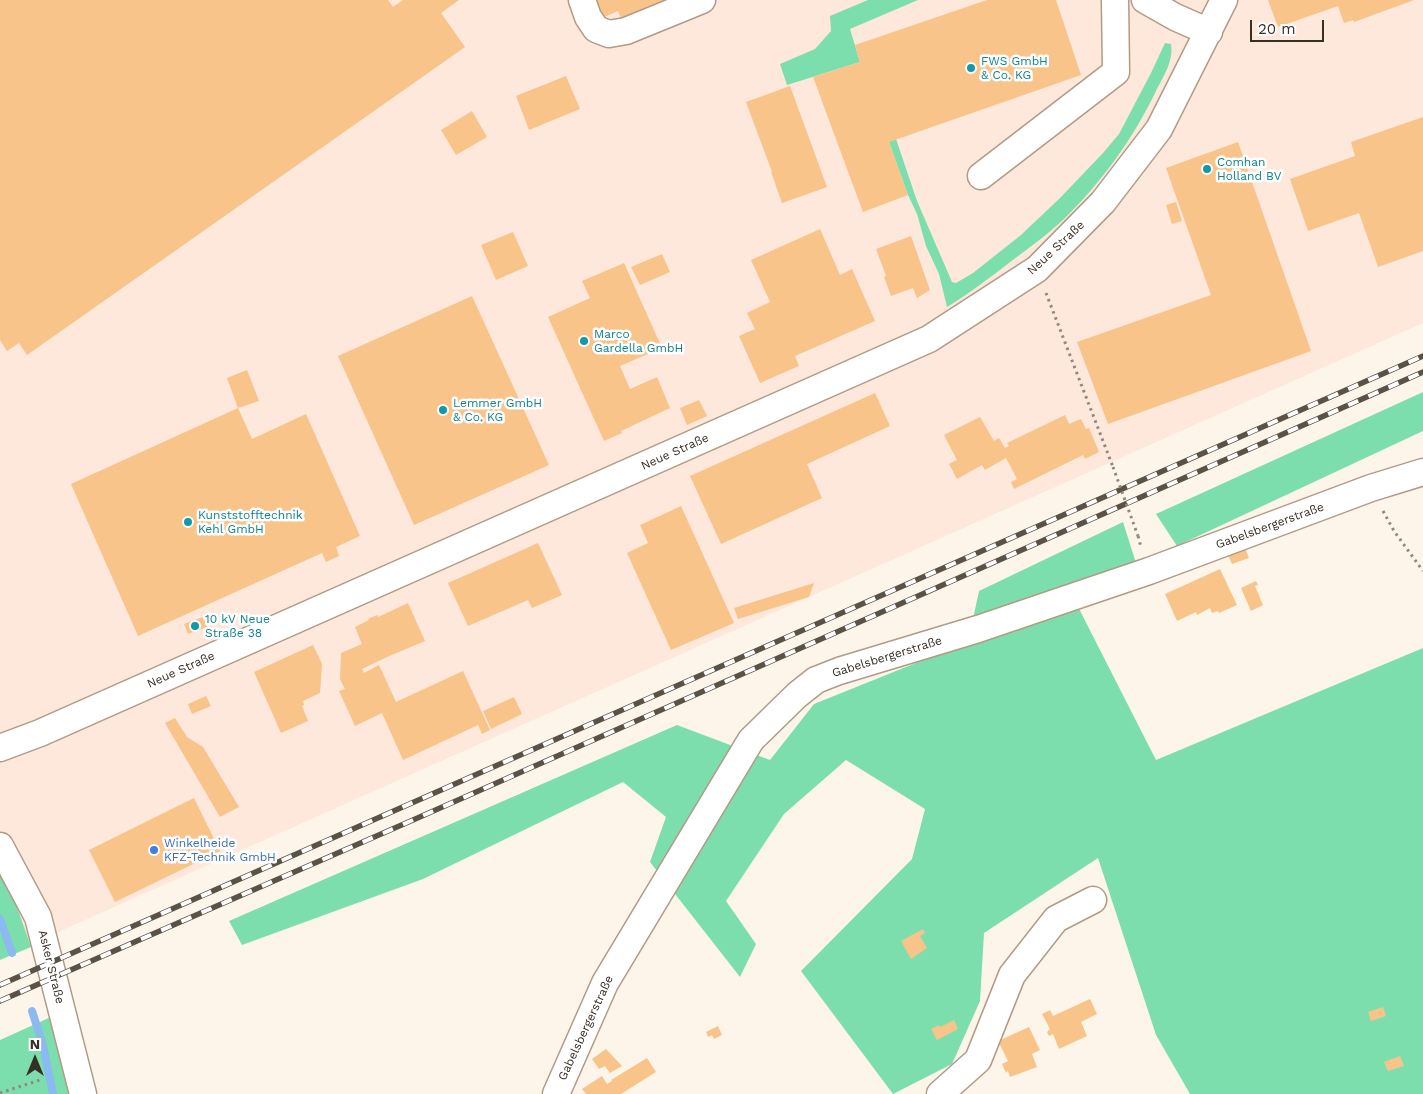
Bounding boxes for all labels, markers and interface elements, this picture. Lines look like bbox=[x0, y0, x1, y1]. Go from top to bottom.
scale bar bbox=[1253, 10, 1327, 42]
text: 20 m bbox=[1258, 20, 1296, 38]
place label: FWS GmbH & Co. KG bbox=[981, 54, 1048, 82]
marker: FWS GmbH & Co. KG bbox=[965, 62, 977, 74]
place label: Comhan Holland BV bbox=[1217, 155, 1282, 183]
marker: Comhan Holland BV bbox=[1201, 163, 1213, 175]
street label: Neue Straße bbox=[1025, 218, 1087, 278]
place label: Marco Gardella GmbH bbox=[594, 327, 683, 355]
marker: Marco Gardella GmbH bbox=[578, 335, 590, 347]
place label: Lemmer GmbH & Co. KG bbox=[453, 396, 542, 424]
marker: Lemmer GmbH & Co. KG bbox=[437, 404, 449, 416]
street label: Neue Straße bbox=[639, 431, 711, 473]
street label: Gabelsbergerstraße bbox=[1214, 500, 1326, 552]
place label: Kunststofftechnik Kehl GmbH bbox=[198, 508, 303, 536]
marker: Kunststofftechnik Kehl GmbH bbox=[182, 516, 194, 528]
place label: 10 kV Neue Straße 38 bbox=[205, 612, 270, 640]
marker: 10 kV Neue Straße 38 bbox=[189, 620, 201, 632]
street label: Gabelsbergerstraße bbox=[830, 633, 944, 681]
street label: Neue Straße bbox=[145, 649, 217, 691]
place label: Winkelheide KFZ-Technik GmbH bbox=[164, 836, 276, 864]
marker: Winkelheide KFZ-Technik GmbH bbox=[148, 844, 160, 856]
street label: Asker Straße bbox=[35, 929, 67, 1005]
street label: Gabelsbergerstraße bbox=[555, 973, 617, 1083]
north arrow bbox=[10, 1034, 60, 1084]
text: N bbox=[30, 1036, 40, 1052]

